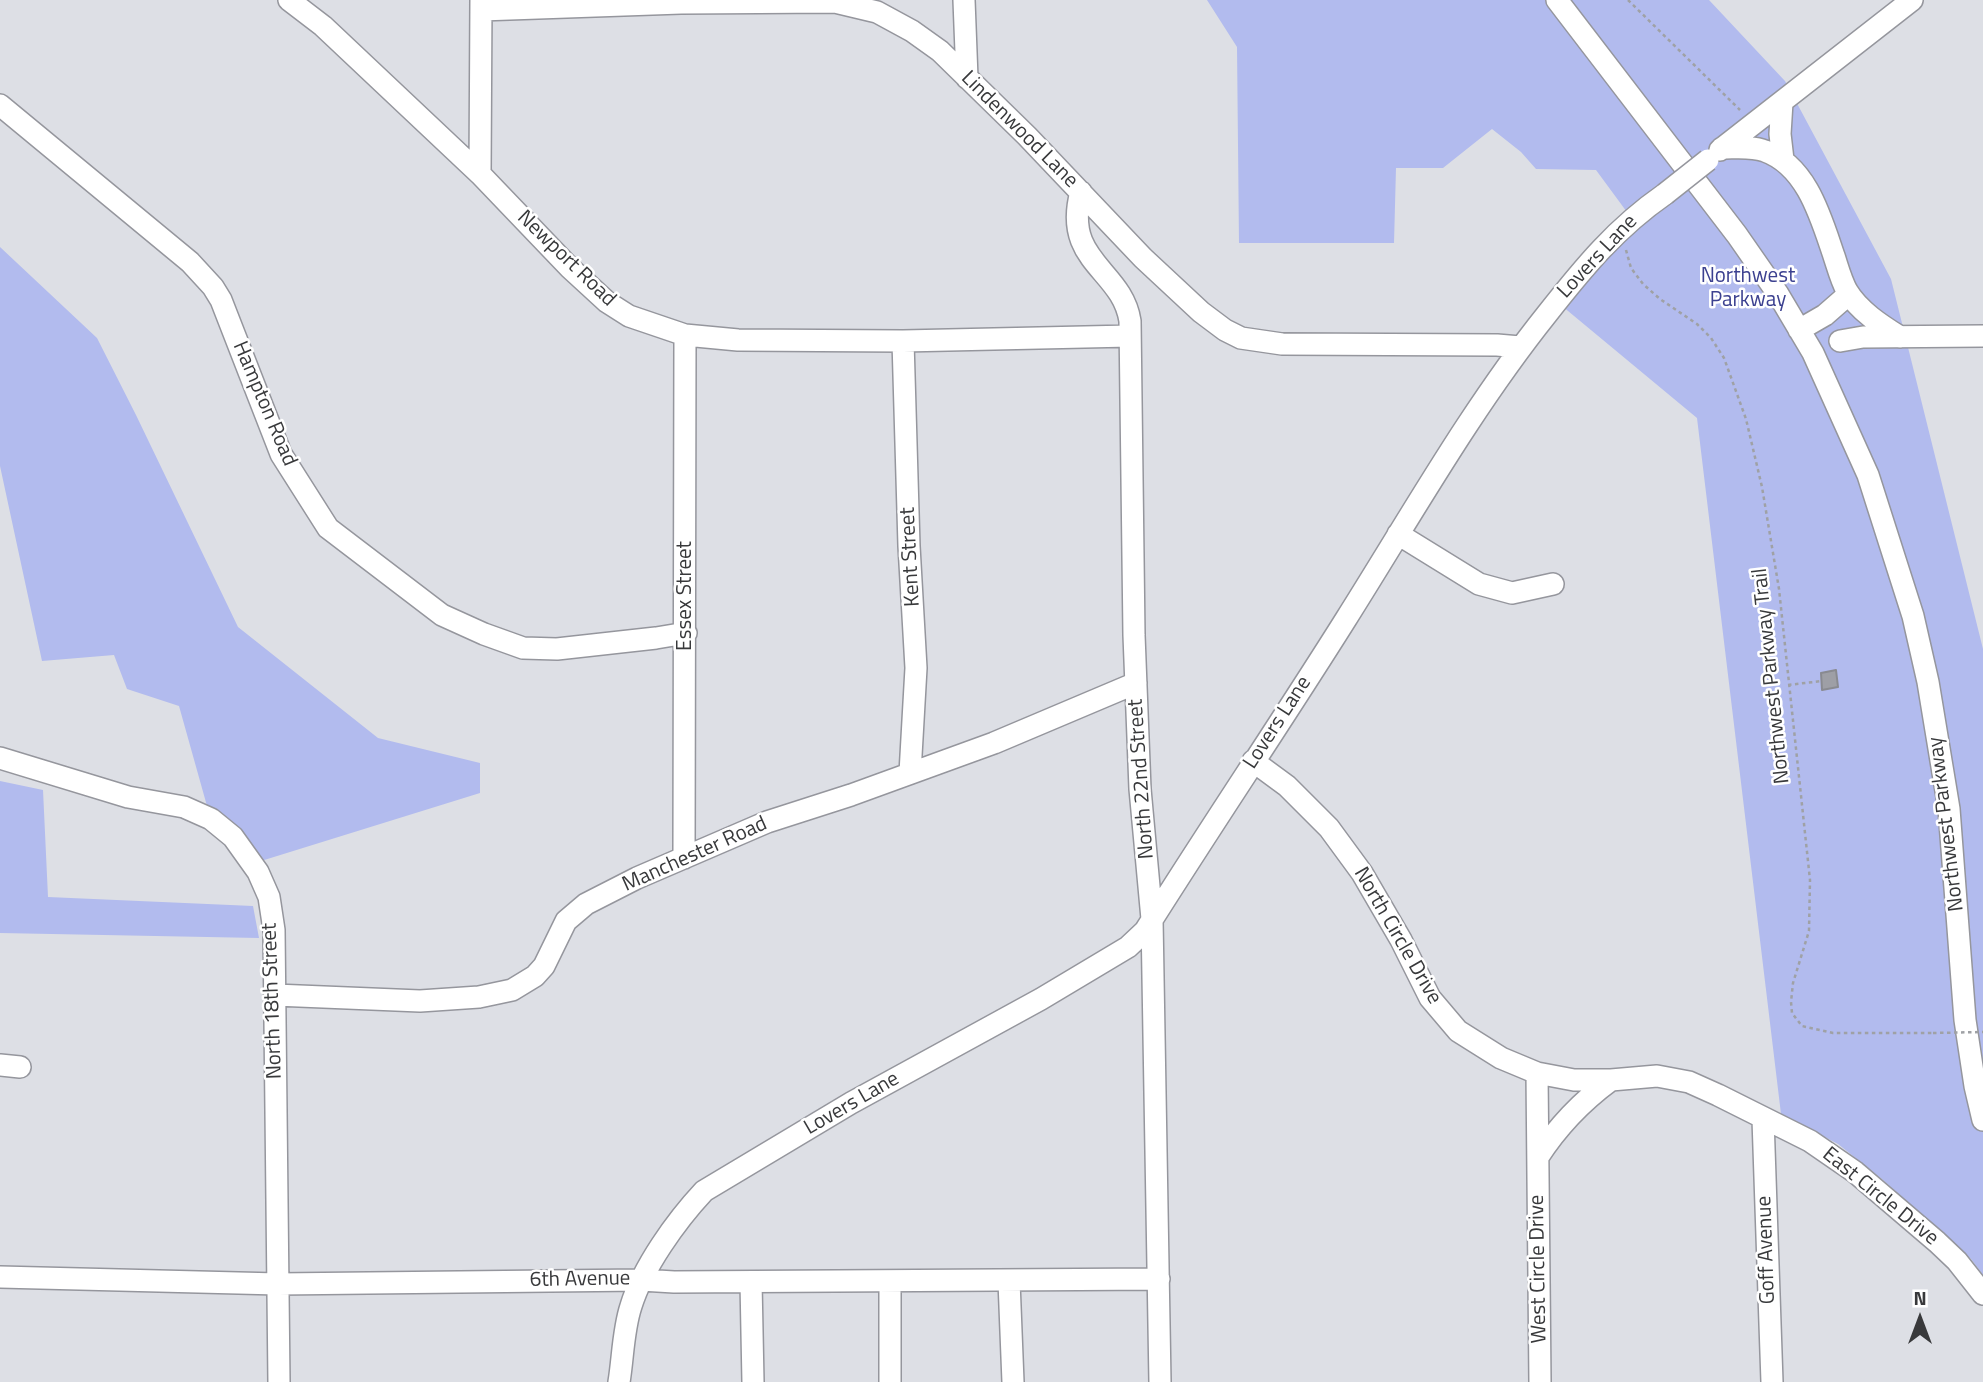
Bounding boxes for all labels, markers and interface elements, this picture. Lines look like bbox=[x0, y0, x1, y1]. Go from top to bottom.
street label: Lindenwood Lane bbox=[955, 66, 1083, 194]
street label: Newport Road bbox=[511, 206, 621, 312]
street label: Lovers Lane bbox=[1553, 210, 1643, 304]
park label: Northwest Parkway bbox=[1701, 264, 1795, 314]
street label: Hampton Road bbox=[226, 338, 302, 470]
street label: Kent Street bbox=[896, 507, 926, 607]
street label: Essex Street bbox=[673, 541, 699, 651]
street label: Northwest Parkway Trail bbox=[1748, 567, 1796, 785]
street label: Lovers Lane bbox=[1239, 672, 1317, 774]
street label: North 22nd Street bbox=[1124, 698, 1160, 860]
street label: Northwest Parkway bbox=[1924, 735, 1970, 913]
street label: Manchester Road bbox=[619, 812, 771, 898]
street label: North Circle Drive bbox=[1348, 863, 1446, 1009]
street label: North 18th Street bbox=[258, 922, 288, 1080]
street label: Lovers Lane bbox=[800, 1067, 904, 1141]
street label: East Circle Drive bbox=[1817, 1142, 1943, 1252]
street label: West Circle Drive bbox=[1525, 1194, 1553, 1344]
street label: Goff Avenue bbox=[1753, 1195, 1781, 1305]
street label: 6th Avenue bbox=[529, 1267, 631, 1293]
text: N bbox=[1913, 1283, 1927, 1312]
north arrow bbox=[1885, 1284, 1955, 1354]

